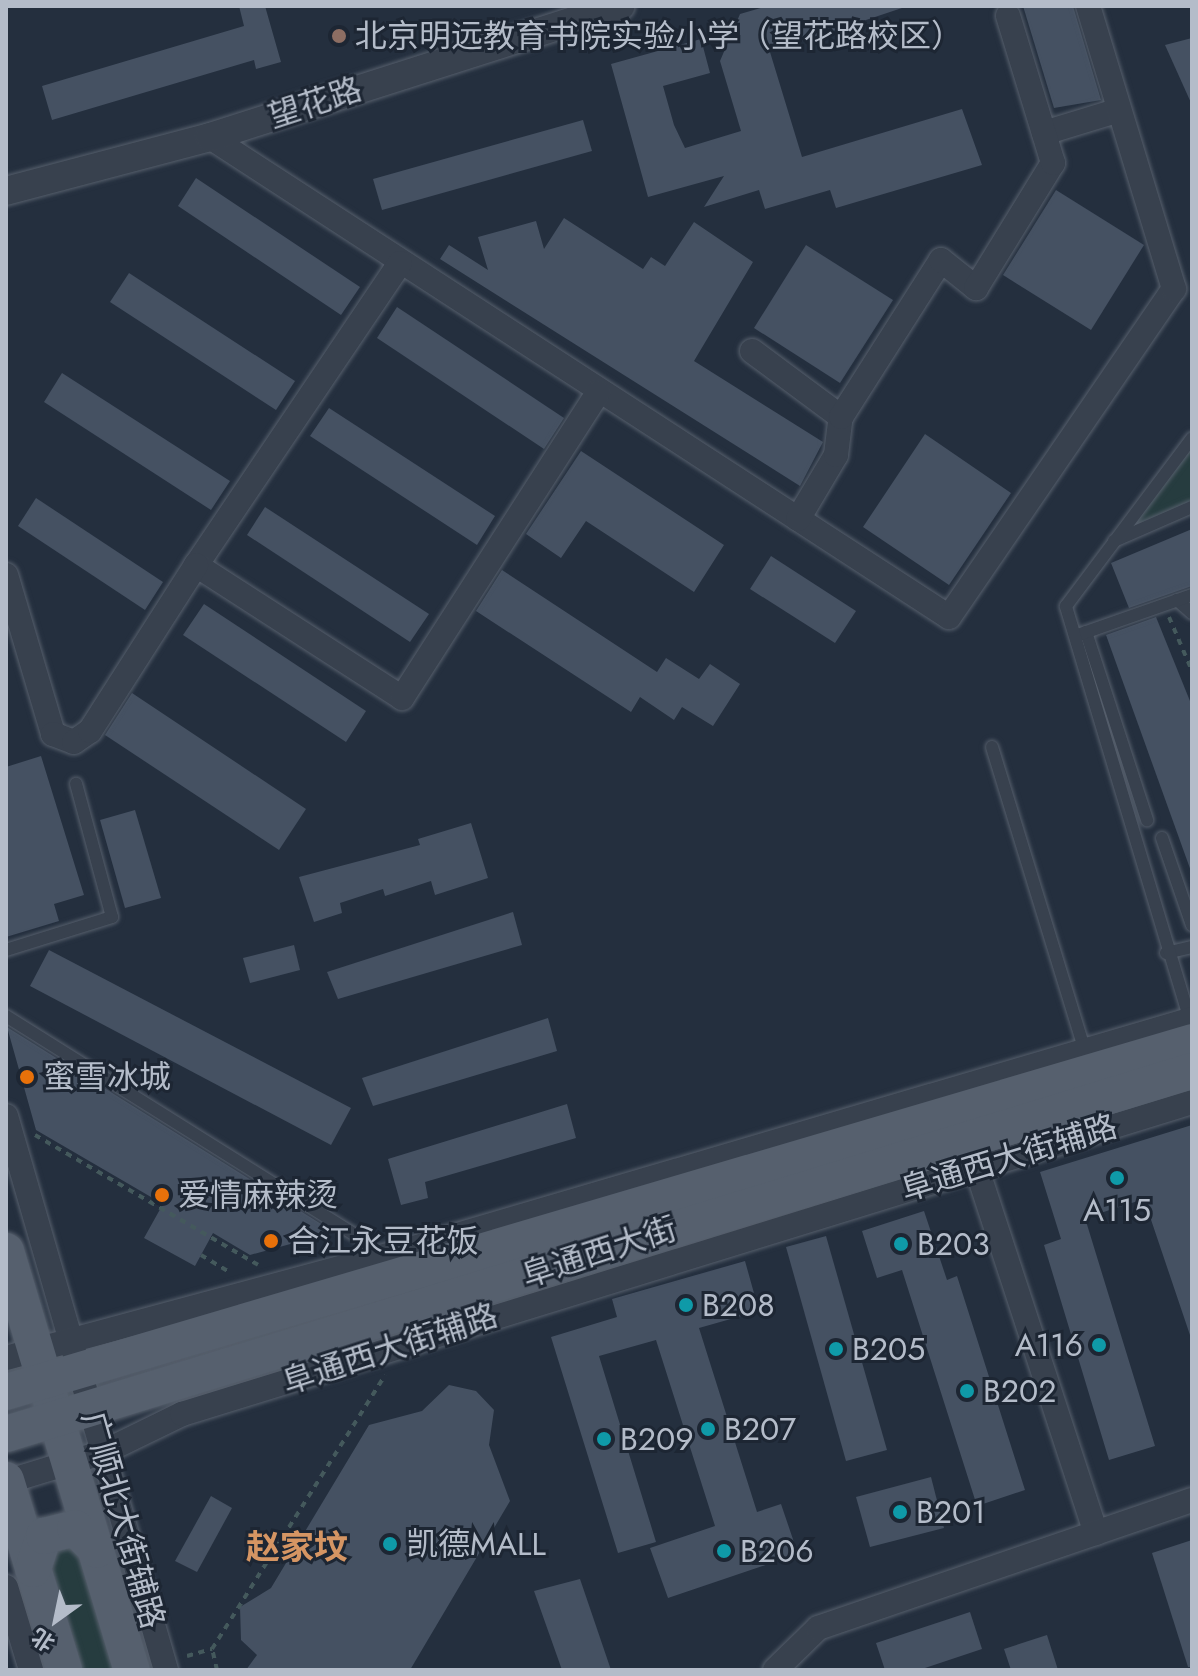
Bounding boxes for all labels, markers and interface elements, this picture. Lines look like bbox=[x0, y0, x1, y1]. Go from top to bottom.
place label: 北京明远教育书院实验小学（望花路校区） bbox=[355, 17, 963, 55]
marker: 北京明远教育书院实验小学（望花路校区） bbox=[330, 27, 348, 45]
street label: 望花路 bbox=[263, 70, 367, 136]
place label: 蜜雪冰城 bbox=[43, 1058, 171, 1096]
marker: 蜜雪冰城 bbox=[18, 1068, 36, 1086]
street label: 阜通西大街辅路 bbox=[896, 1107, 1122, 1209]
marker: A115 bbox=[1108, 1169, 1126, 1187]
place label: 爱情麻辣烫 bbox=[178, 1176, 338, 1214]
marker: 爱情麻辣烫 bbox=[153, 1186, 171, 1204]
place label: A115 bbox=[1083, 1191, 1151, 1229]
street label: 阜通西大街 bbox=[517, 1209, 681, 1295]
place label: 合江永豆花饭 bbox=[287, 1222, 479, 1260]
place label: B203 bbox=[917, 1225, 990, 1263]
marker: 合江永豆花饭 bbox=[262, 1232, 280, 1250]
marker: B203 bbox=[892, 1235, 910, 1253]
place label: B208 bbox=[702, 1286, 775, 1324]
street label: 阜通西大街辅路 bbox=[278, 1296, 502, 1402]
marker: B208 bbox=[677, 1296, 695, 1314]
place label: A116 bbox=[1015, 1326, 1083, 1364]
place label: B205 bbox=[852, 1330, 925, 1368]
marker: A116 bbox=[1090, 1336, 1108, 1354]
marker: B205 bbox=[827, 1340, 845, 1358]
place label: B202 bbox=[983, 1372, 1056, 1410]
marker: B202 bbox=[958, 1382, 976, 1400]
street label: 广顺北大街辅路 bbox=[74, 1407, 172, 1633]
place label: B207 bbox=[724, 1410, 796, 1448]
place label: B209 bbox=[620, 1420, 694, 1458]
marker: B207 bbox=[699, 1420, 717, 1438]
marker: B209 bbox=[595, 1430, 613, 1448]
place label: B201 bbox=[916, 1493, 986, 1531]
marker: B201 bbox=[891, 1503, 909, 1521]
place label: 凯德MALL bbox=[406, 1525, 546, 1563]
district label: 赵家坟 bbox=[246, 1528, 348, 1568]
place label: B206 bbox=[740, 1532, 814, 1570]
marker: 凯德MALL bbox=[381, 1535, 399, 1553]
marker: B206 bbox=[715, 1542, 733, 1560]
north arrow bbox=[16, 1580, 96, 1660]
text: 北 bbox=[25, 1621, 61, 1660]

